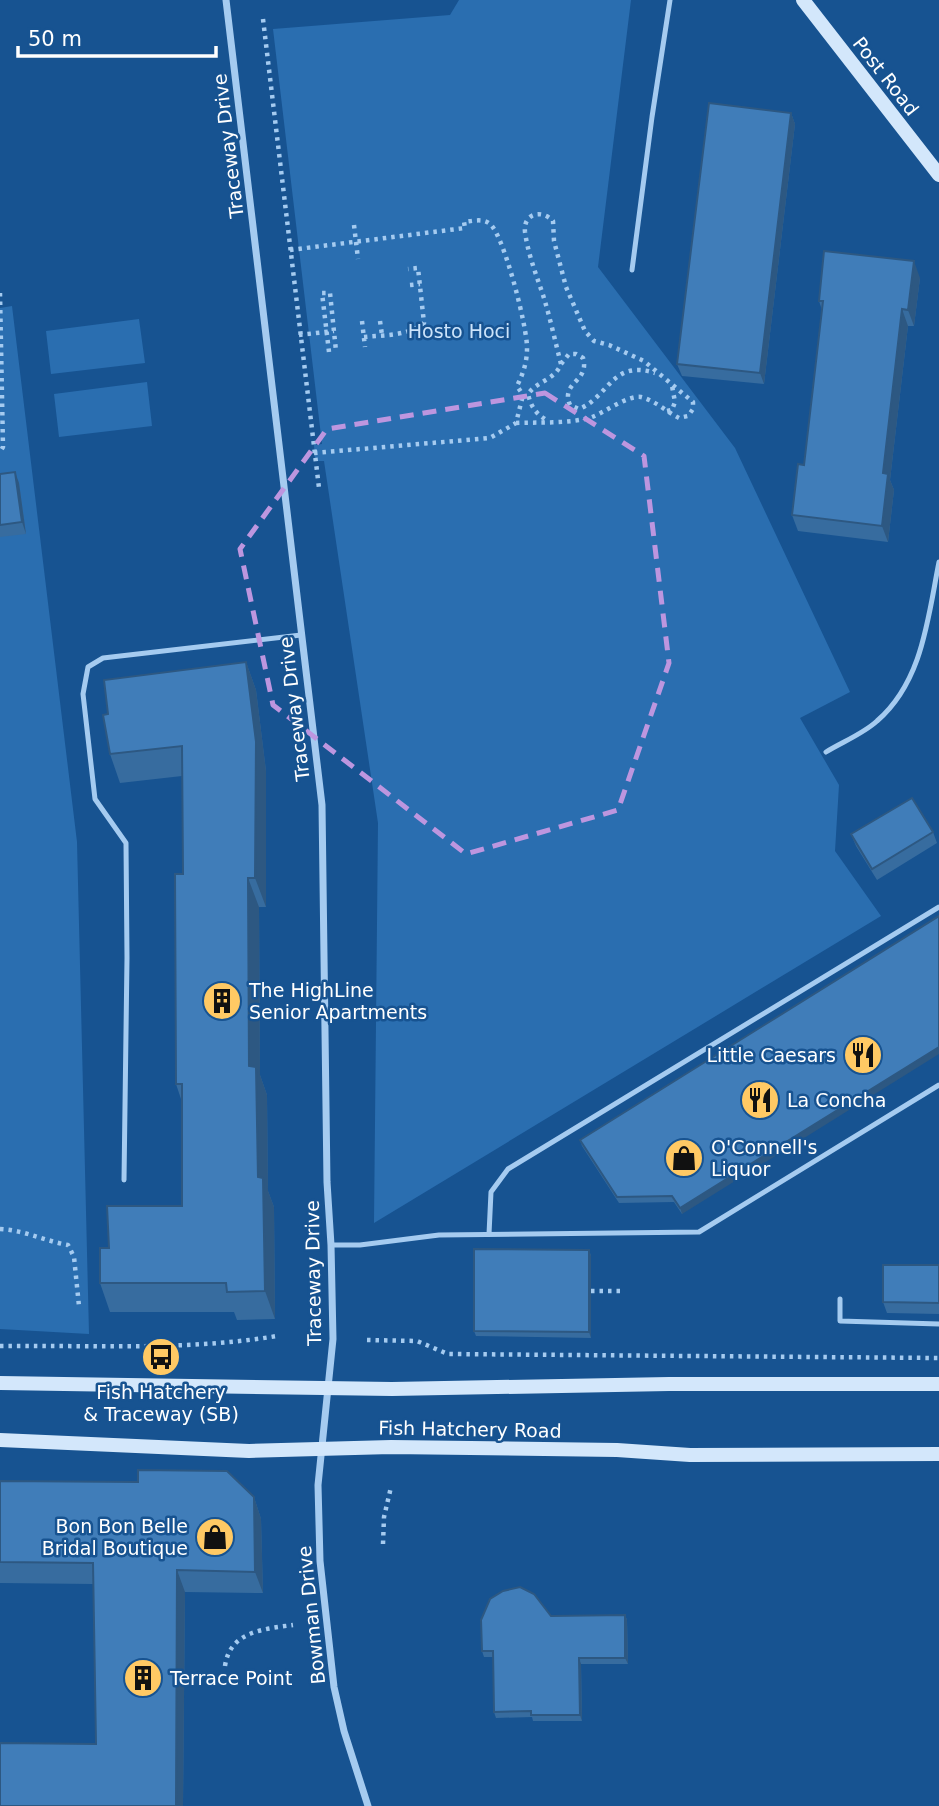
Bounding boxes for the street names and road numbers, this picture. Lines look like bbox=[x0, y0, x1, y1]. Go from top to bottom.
street label: Post Road bbox=[849, 32, 923, 120]
street label: Traceway Drive bbox=[208, 72, 248, 221]
street label: Traceway Drive bbox=[274, 635, 314, 784]
street label: Traceway Drive bbox=[301, 1200, 325, 1347]
street label: Fish Hatchery Road bbox=[378, 1416, 562, 1442]
street label: Bowman Drive bbox=[293, 1545, 329, 1685]

